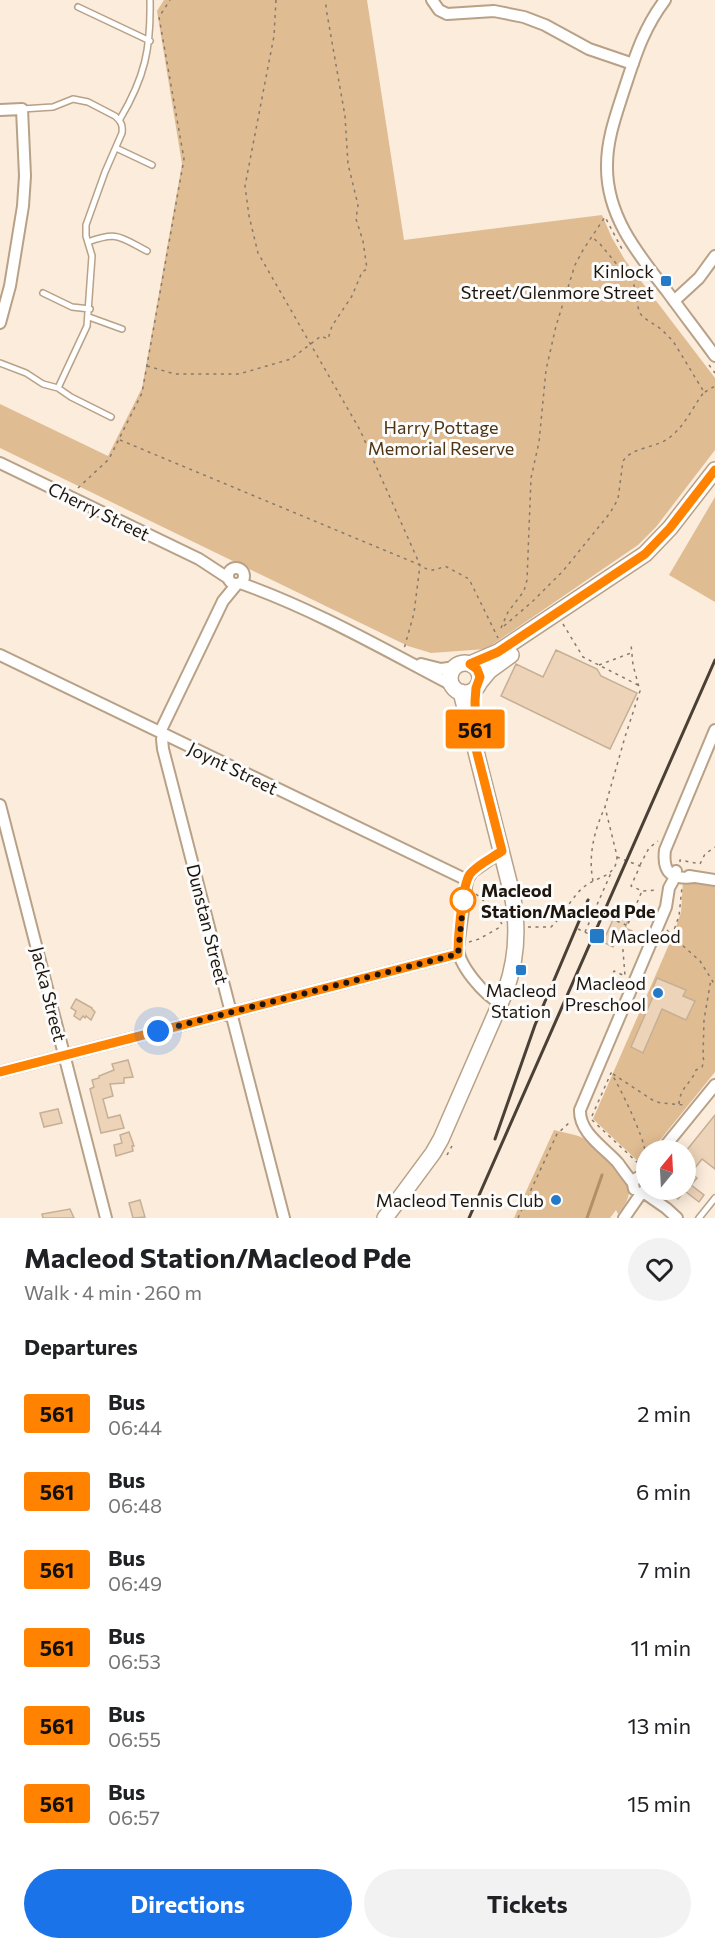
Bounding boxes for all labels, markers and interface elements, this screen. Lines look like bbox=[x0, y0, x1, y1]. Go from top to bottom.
place label: Kinlock Street/Glenmore Street bbox=[461, 260, 654, 303]
marker: Kinlock Street/Glenmore Street bbox=[659, 274, 673, 288]
park label: Harry Pottage Memorial Reserve bbox=[368, 416, 514, 459]
street label: Cherry Street bbox=[45, 477, 153, 545]
line badge: 561 bbox=[440, 710, 510, 748]
text: 561 bbox=[458, 717, 492, 742]
street label: Joynt Street bbox=[185, 737, 281, 799]
street label: Dunstan Street bbox=[182, 862, 234, 986]
place label: Macleod Station/Macleod Pde bbox=[481, 879, 656, 922]
marker: Macleod Station/Macleod Pde bbox=[450, 887, 476, 913]
place label: Macleod bbox=[610, 925, 681, 947]
marker: Macleod bbox=[588, 927, 606, 945]
street label: Jacka Street bbox=[27, 944, 71, 1044]
marker: Macleod Station bbox=[514, 963, 528, 977]
place label: Macleod Preschool bbox=[565, 972, 646, 1015]
place label: Macleod Station bbox=[486, 979, 556, 1022]
marker: Macleod Preschool bbox=[651, 986, 665, 1000]
your location bbox=[143, 1016, 173, 1046]
north arrow bbox=[636, 1140, 696, 1200]
map controls bbox=[636, 1140, 696, 1200]
place label: Macleod Tennis Club bbox=[376, 1189, 544, 1211]
marker: Macleod Tennis Club bbox=[549, 1193, 563, 1207]
button: heart bbox=[628, 1238, 691, 1301]
text: Macleod Station/Macleod Pde bbox=[24, 1240, 411, 1274]
text: Walk · 4 min · 260 m bbox=[24, 1280, 202, 1304]
text: Departures bbox=[24, 1333, 138, 1360]
text: Bus bbox=[108, 1388, 145, 1415]
text: 2 min bbox=[637, 1400, 691, 1427]
text: 561 bbox=[40, 1401, 74, 1426]
text: 06:44 bbox=[108, 1415, 162, 1439]
text: Bus bbox=[108, 1466, 145, 1493]
text: 6 min bbox=[636, 1478, 691, 1505]
text: 561 bbox=[40, 1479, 74, 1504]
text: 06:48 bbox=[108, 1493, 162, 1517]
text: Bus bbox=[108, 1544, 145, 1571]
text: 7 min bbox=[638, 1556, 691, 1583]
text: 561 bbox=[40, 1557, 74, 1582]
text: 06:49 bbox=[108, 1571, 162, 1595]
text: Bus bbox=[108, 1622, 145, 1649]
text: 11 min bbox=[631, 1634, 691, 1661]
text: 561 bbox=[40, 1635, 74, 1660]
text: 06:53 bbox=[108, 1649, 161, 1673]
text: Bus bbox=[108, 1700, 145, 1727]
text: 13 min bbox=[627, 1712, 691, 1739]
text: 561 bbox=[40, 1713, 74, 1738]
text: 06:55 bbox=[108, 1727, 161, 1751]
text: Bus bbox=[108, 1778, 145, 1805]
text: 15 min bbox=[627, 1790, 691, 1817]
text: 561 bbox=[40, 1791, 74, 1816]
text: 06:57 bbox=[108, 1805, 160, 1829]
button: Directions bbox=[24, 1869, 352, 1938]
button: Tickets bbox=[364, 1869, 691, 1938]

